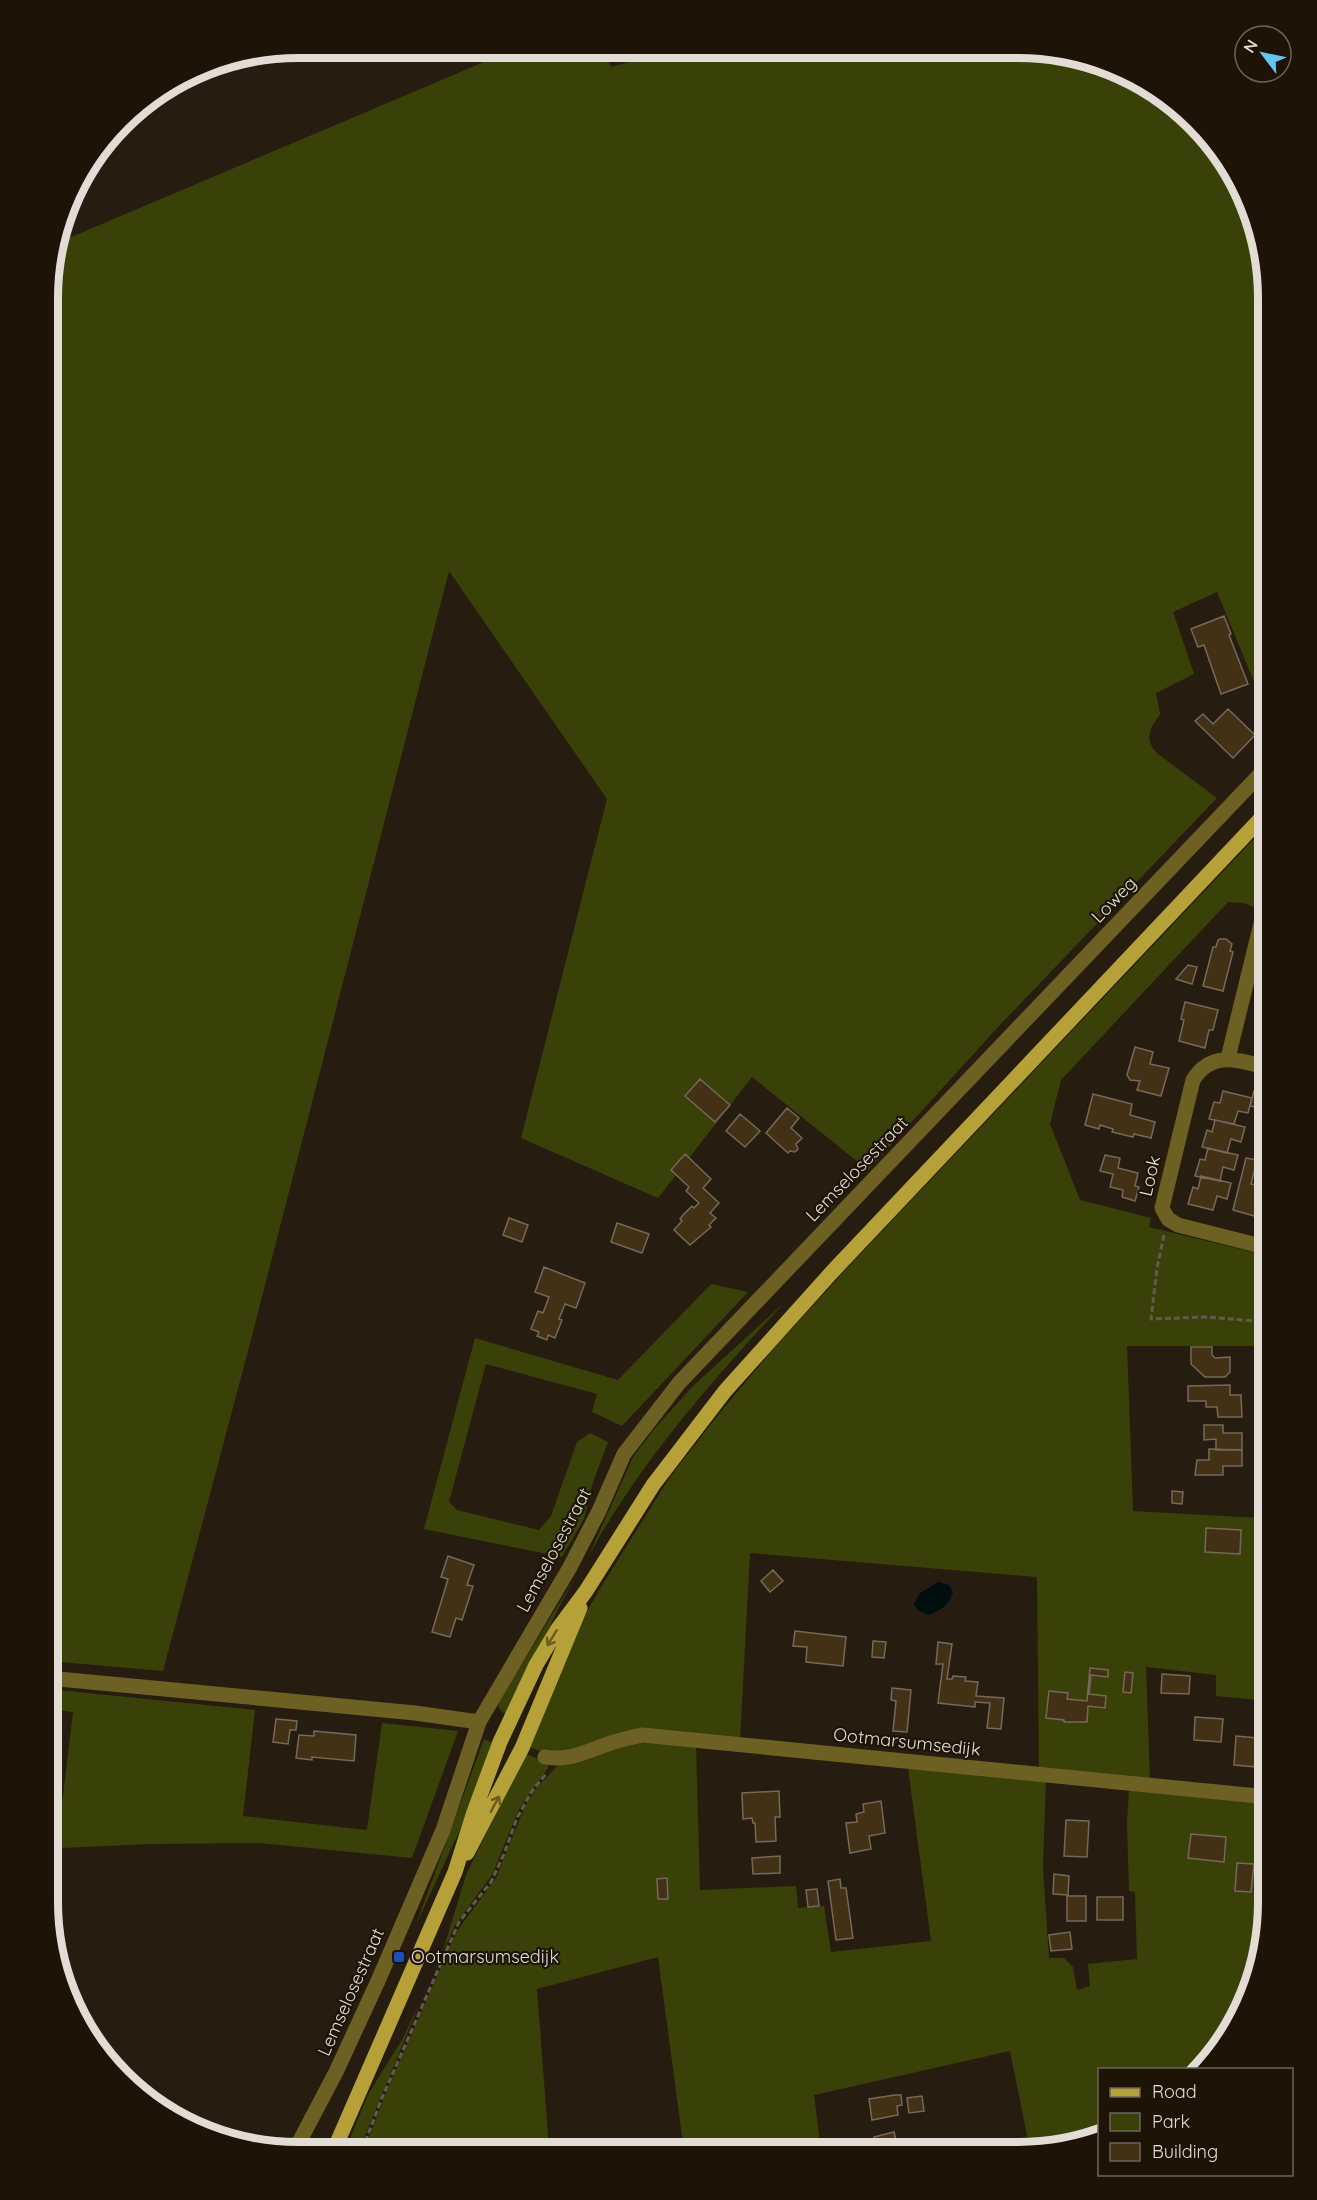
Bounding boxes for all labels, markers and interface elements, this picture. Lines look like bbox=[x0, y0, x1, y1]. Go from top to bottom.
north arrow bbox=[1233, 24, 1293, 84]
text: N bbox=[1239, 36, 1262, 56]
street label: Loweg bbox=[1086, 872, 1141, 928]
street label: Lemselosestraat bbox=[801, 1111, 913, 1226]
street label: Look bbox=[1134, 1153, 1165, 1198]
street label: Lemselosestraat bbox=[511, 1484, 596, 1616]
one-way arrow bbox=[546, 1629, 558, 1646]
street label: Ootmarsumsedijk bbox=[832, 1722, 982, 1761]
one-way arrow bbox=[490, 1795, 501, 1813]
street label: Lemselosestraat bbox=[312, 1924, 389, 2059]
place label: Ootmarsumsedijk bbox=[411, 1945, 559, 1968]
marker: Ootmarsumsedijk bbox=[392, 1950, 406, 1964]
legend bbox=[1098, 2068, 1293, 2176]
text: Road bbox=[1152, 2080, 1197, 2103]
text: Park bbox=[1152, 2110, 1190, 2133]
text: Building bbox=[1152, 2140, 1218, 2163]

